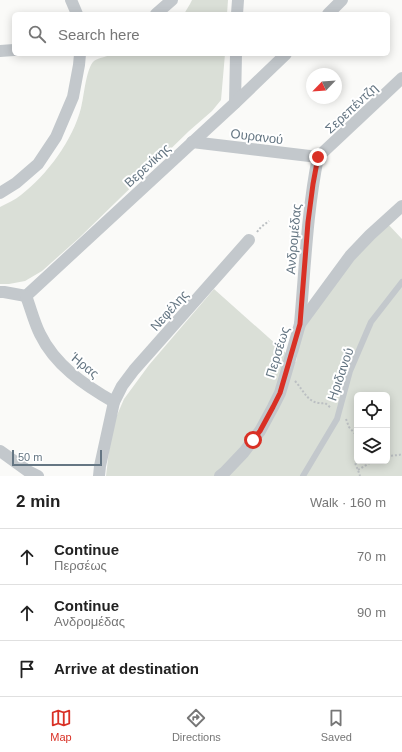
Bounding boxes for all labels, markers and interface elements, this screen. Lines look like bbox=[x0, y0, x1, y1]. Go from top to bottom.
search box bbox=[12, 12, 390, 56]
icon: search bbox=[26, 23, 48, 45]
text: Search here bbox=[58, 26, 140, 43]
north arrow bbox=[306, 68, 342, 104]
street label: Σερεπέντζη bbox=[322, 80, 381, 136]
street label: Ουρανού bbox=[230, 126, 284, 147]
street label: Βερενίκης bbox=[121, 140, 173, 190]
route end bbox=[309, 148, 327, 166]
street label: Ανδρομέδας bbox=[283, 203, 304, 275]
street label: Νεφέλης bbox=[147, 287, 191, 334]
street label: Περσέως bbox=[263, 325, 292, 380]
street label: Ηριδανού bbox=[324, 346, 357, 403]
street label: Ήρας bbox=[67, 349, 102, 381]
map controls bbox=[354, 392, 390, 464]
button: locate bbox=[354, 392, 390, 428]
button: layers bbox=[354, 428, 390, 464]
route start bbox=[244, 431, 262, 449]
scale bar bbox=[12, 448, 102, 467]
text: 50 m bbox=[18, 451, 42, 463]
text: 2 min bbox=[16, 492, 60, 511]
text: Walk · 160 m bbox=[310, 495, 386, 510]
text: Continue bbox=[54, 541, 119, 558]
icon: ahead bbox=[16, 546, 38, 568]
text: 70 m bbox=[357, 549, 386, 564]
text: Περσέως bbox=[54, 558, 107, 573]
text: Continue bbox=[54, 597, 119, 614]
icon: ahead bbox=[16, 602, 38, 624]
text: 90 m bbox=[357, 605, 386, 620]
text: Ανδρομέδας bbox=[54, 614, 125, 629]
icon: arrive bbox=[16, 658, 38, 680]
text: Arrive at destination bbox=[54, 660, 199, 677]
tab: Map bbox=[50, 707, 72, 743]
tab: Directions bbox=[172, 707, 221, 743]
tab: Saved bbox=[321, 707, 352, 743]

